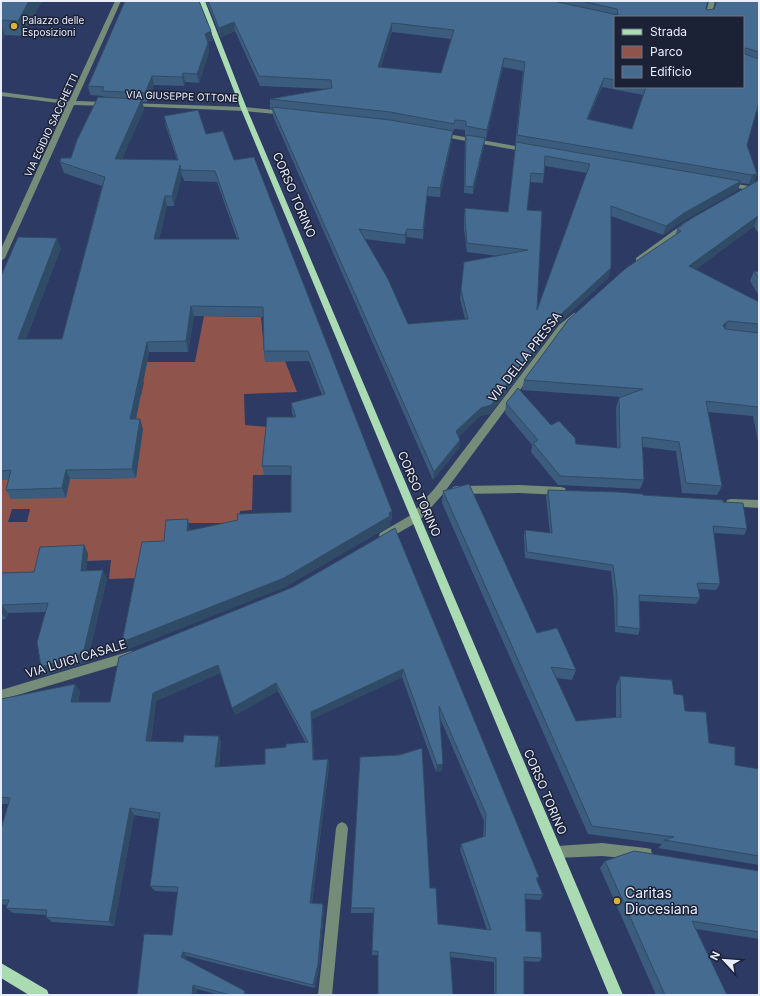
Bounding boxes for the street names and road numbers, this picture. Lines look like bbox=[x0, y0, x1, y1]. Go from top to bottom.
street label: VIA EGIDIO SACCHETTI bbox=[22, 72, 80, 178]
street label: VIA GIUSEPPE OTTONE bbox=[126, 88, 238, 104]
street label: CORSO TORINO bbox=[270, 150, 319, 240]
street label: VIA DELLA PRESSA bbox=[485, 309, 565, 405]
street label: CORSO TORINO bbox=[395, 449, 444, 539]
street label: VIA LUIGI CASALE bbox=[24, 636, 128, 681]
street label: CORSO TORINO bbox=[521, 747, 570, 837]

